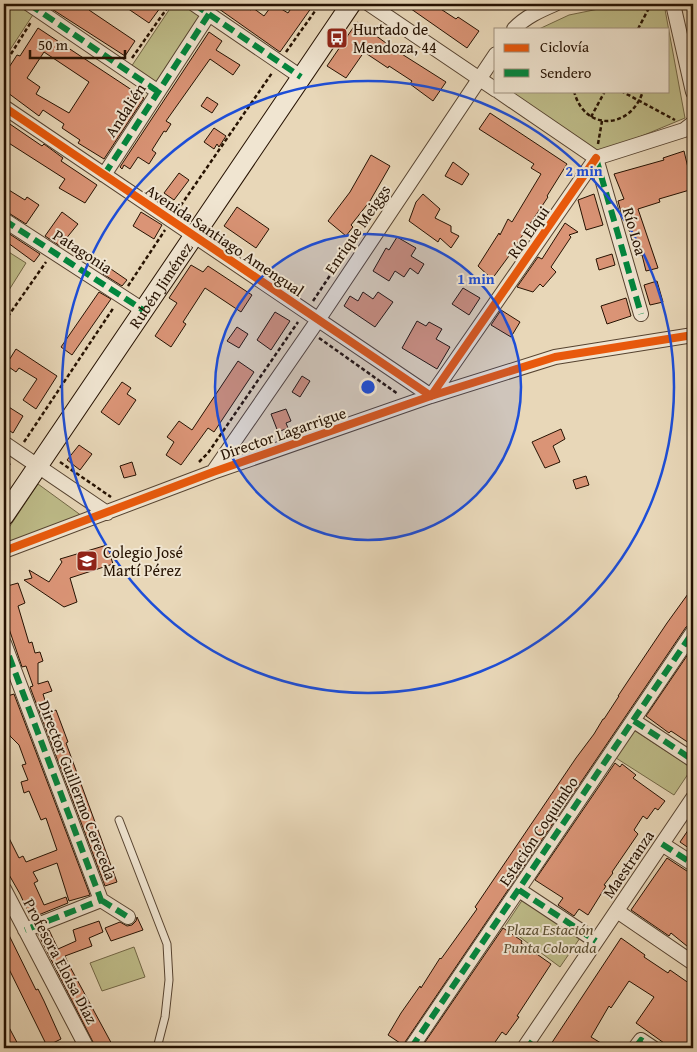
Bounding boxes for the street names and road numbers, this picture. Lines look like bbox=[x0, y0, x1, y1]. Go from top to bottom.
street label: Andalién bbox=[99, 78, 151, 142]
street label: Avenida Santiago Amengual bbox=[141, 178, 310, 302]
street label: Enrique Meiggs bbox=[318, 179, 396, 279]
street label: Río Elqui bbox=[501, 200, 555, 263]
street label: Río Loa bbox=[617, 204, 653, 258]
street label: Patagonia bbox=[49, 223, 118, 279]
street label: Rubén Jiménez bbox=[123, 237, 198, 333]
street label: Director Lagarrigue bbox=[217, 400, 349, 466]
street label: Director Guillermo Cereceda bbox=[33, 697, 123, 884]
street label: Estación Coquimbo bbox=[492, 771, 584, 891]
street label: Maestranza bbox=[596, 825, 660, 903]
street label: Profesora Eloísa Díaz bbox=[18, 894, 104, 1028]

